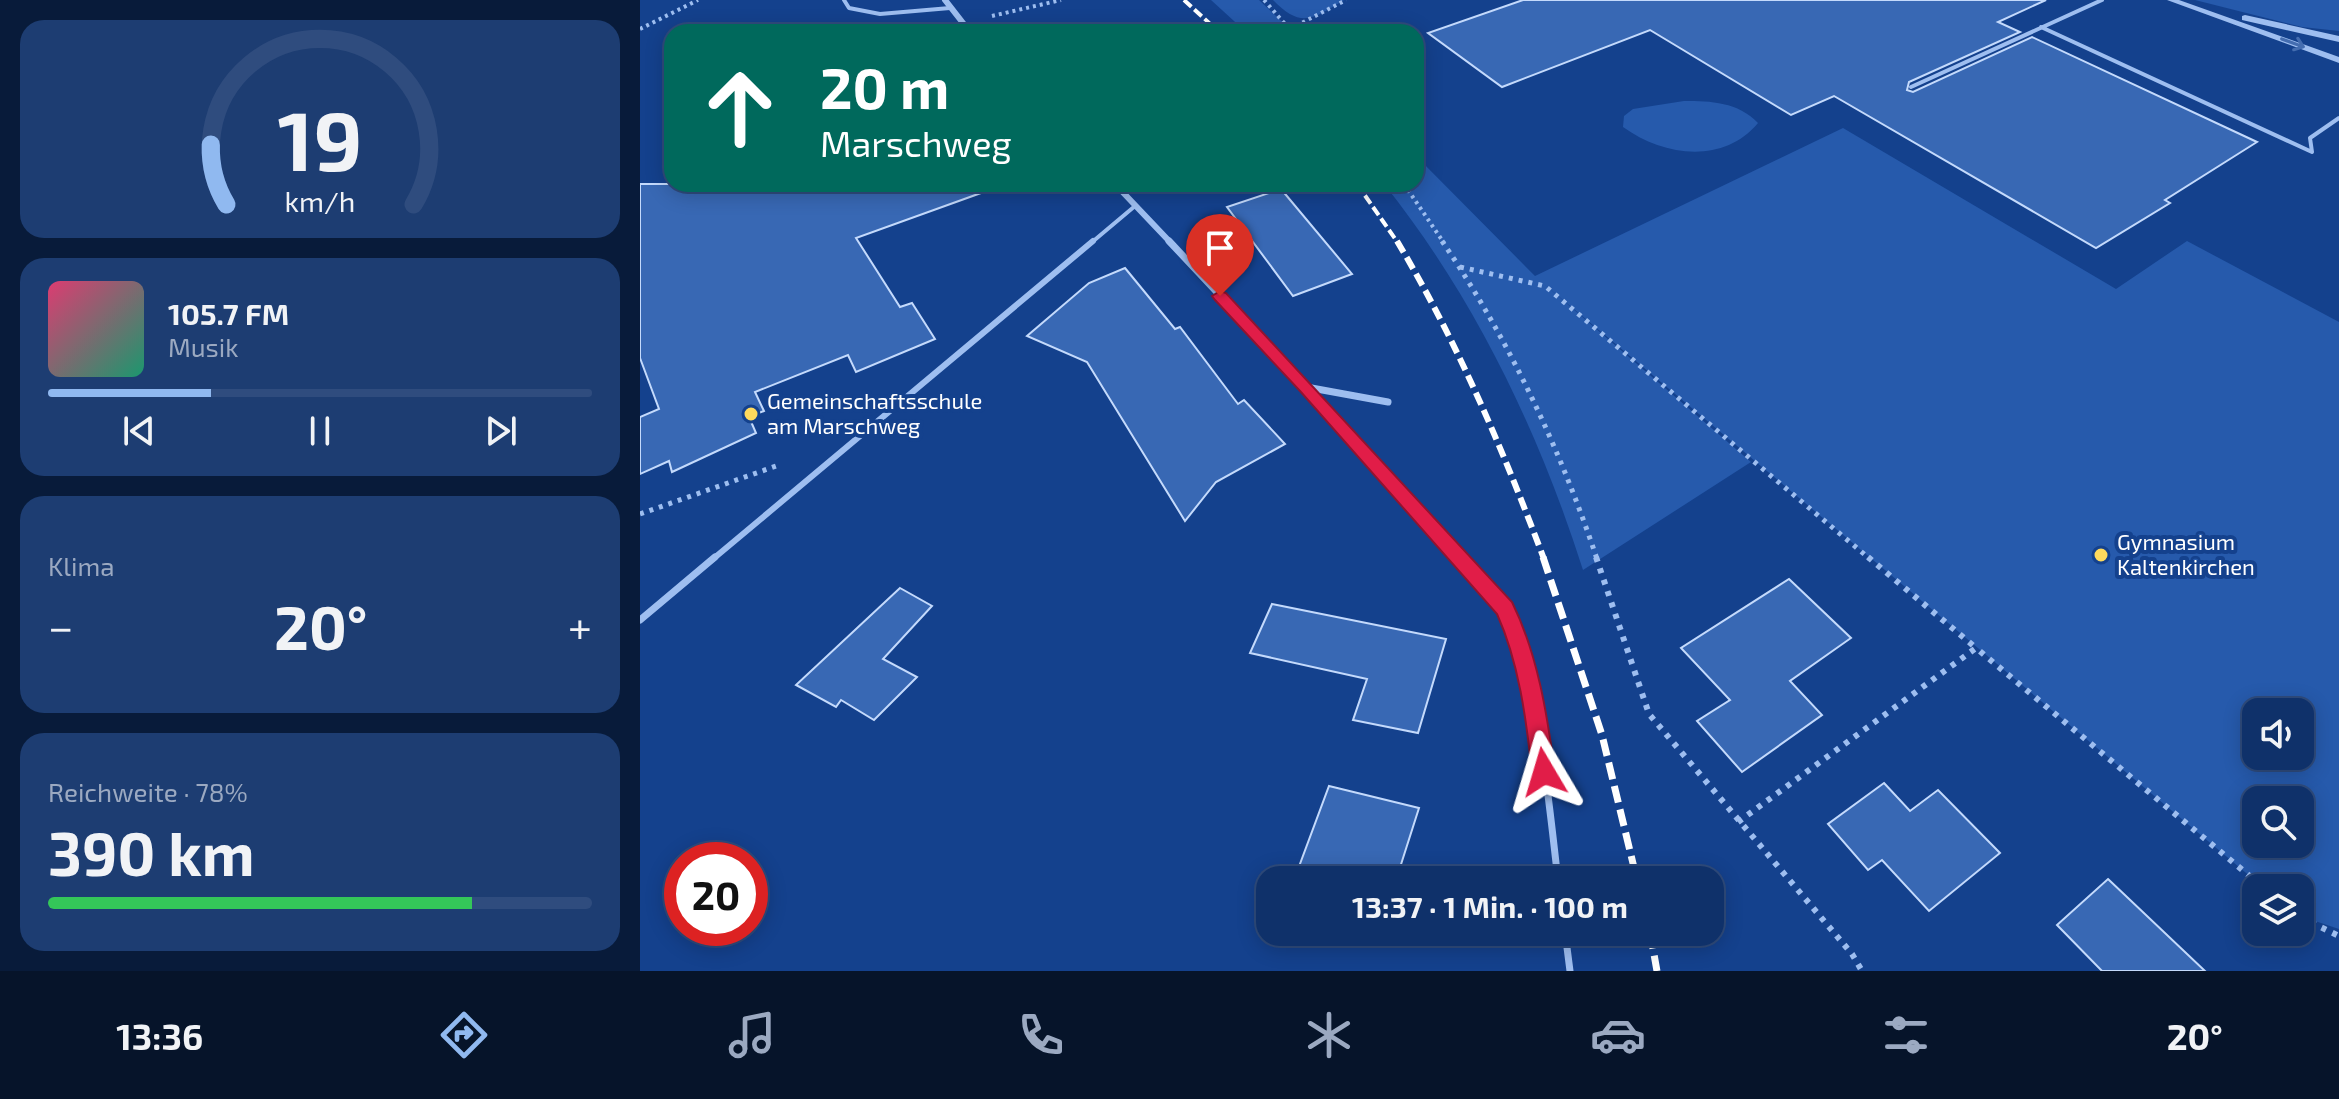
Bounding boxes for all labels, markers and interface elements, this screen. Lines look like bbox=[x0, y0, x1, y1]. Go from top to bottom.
one-way arrow bbox=[2280, 37, 2305, 52]
text: 20 m bbox=[820, 53, 949, 120]
icon: ahead bbox=[688, 56, 792, 160]
text: 19 bbox=[277, 87, 363, 187]
text: Marschweg bbox=[820, 121, 1012, 164]
text: km/h bbox=[285, 183, 355, 218]
pin bbox=[1186, 214, 1254, 296]
icon: arrive bbox=[1198, 226, 1242, 270]
text: 105.7 FM bbox=[168, 295, 289, 331]
text: Musik bbox=[168, 331, 239, 362]
place label: Gemeinschaftsschule am Marschweg bbox=[767, 387, 982, 438]
marker: Gemeinschaftsschule am Marschweg bbox=[742, 405, 760, 423]
icon: previous bbox=[117, 409, 161, 453]
icon: pause bbox=[298, 409, 342, 453]
icon: next bbox=[479, 409, 523, 453]
place label: Gymnasium Kaltenkirchen bbox=[2117, 528, 2255, 579]
marker: Gymnasium Kaltenkirchen bbox=[2092, 546, 2110, 564]
text: Klima bbox=[48, 550, 115, 581]
text: 20° bbox=[274, 590, 367, 662]
text: − bbox=[48, 599, 74, 652]
text: + bbox=[568, 599, 592, 652]
map controls bbox=[2242, 698, 2314, 946]
button: sound bbox=[2242, 698, 2314, 770]
position arrow bbox=[1502, 730, 1586, 814]
text: Reichweite · 78% bbox=[48, 776, 248, 807]
button: search bbox=[2242, 786, 2314, 858]
text: 390 km bbox=[48, 816, 255, 888]
speed limit sign: 20 bbox=[664, 842, 768, 946]
button: layers bbox=[2242, 874, 2314, 946]
text: 13:37 · 1 Min. · 100 m bbox=[1352, 888, 1628, 924]
icon: directions bbox=[436, 1007, 492, 1063]
icon: music bbox=[724, 1007, 780, 1063]
icon: phone bbox=[1013, 1007, 1069, 1063]
icon: climate bbox=[1301, 1007, 1357, 1063]
icon: car bbox=[1590, 1007, 1646, 1063]
icon: filters bbox=[1878, 1007, 1934, 1063]
text: 13:36 bbox=[116, 1014, 203, 1057]
text: 20° bbox=[2167, 1014, 2223, 1057]

